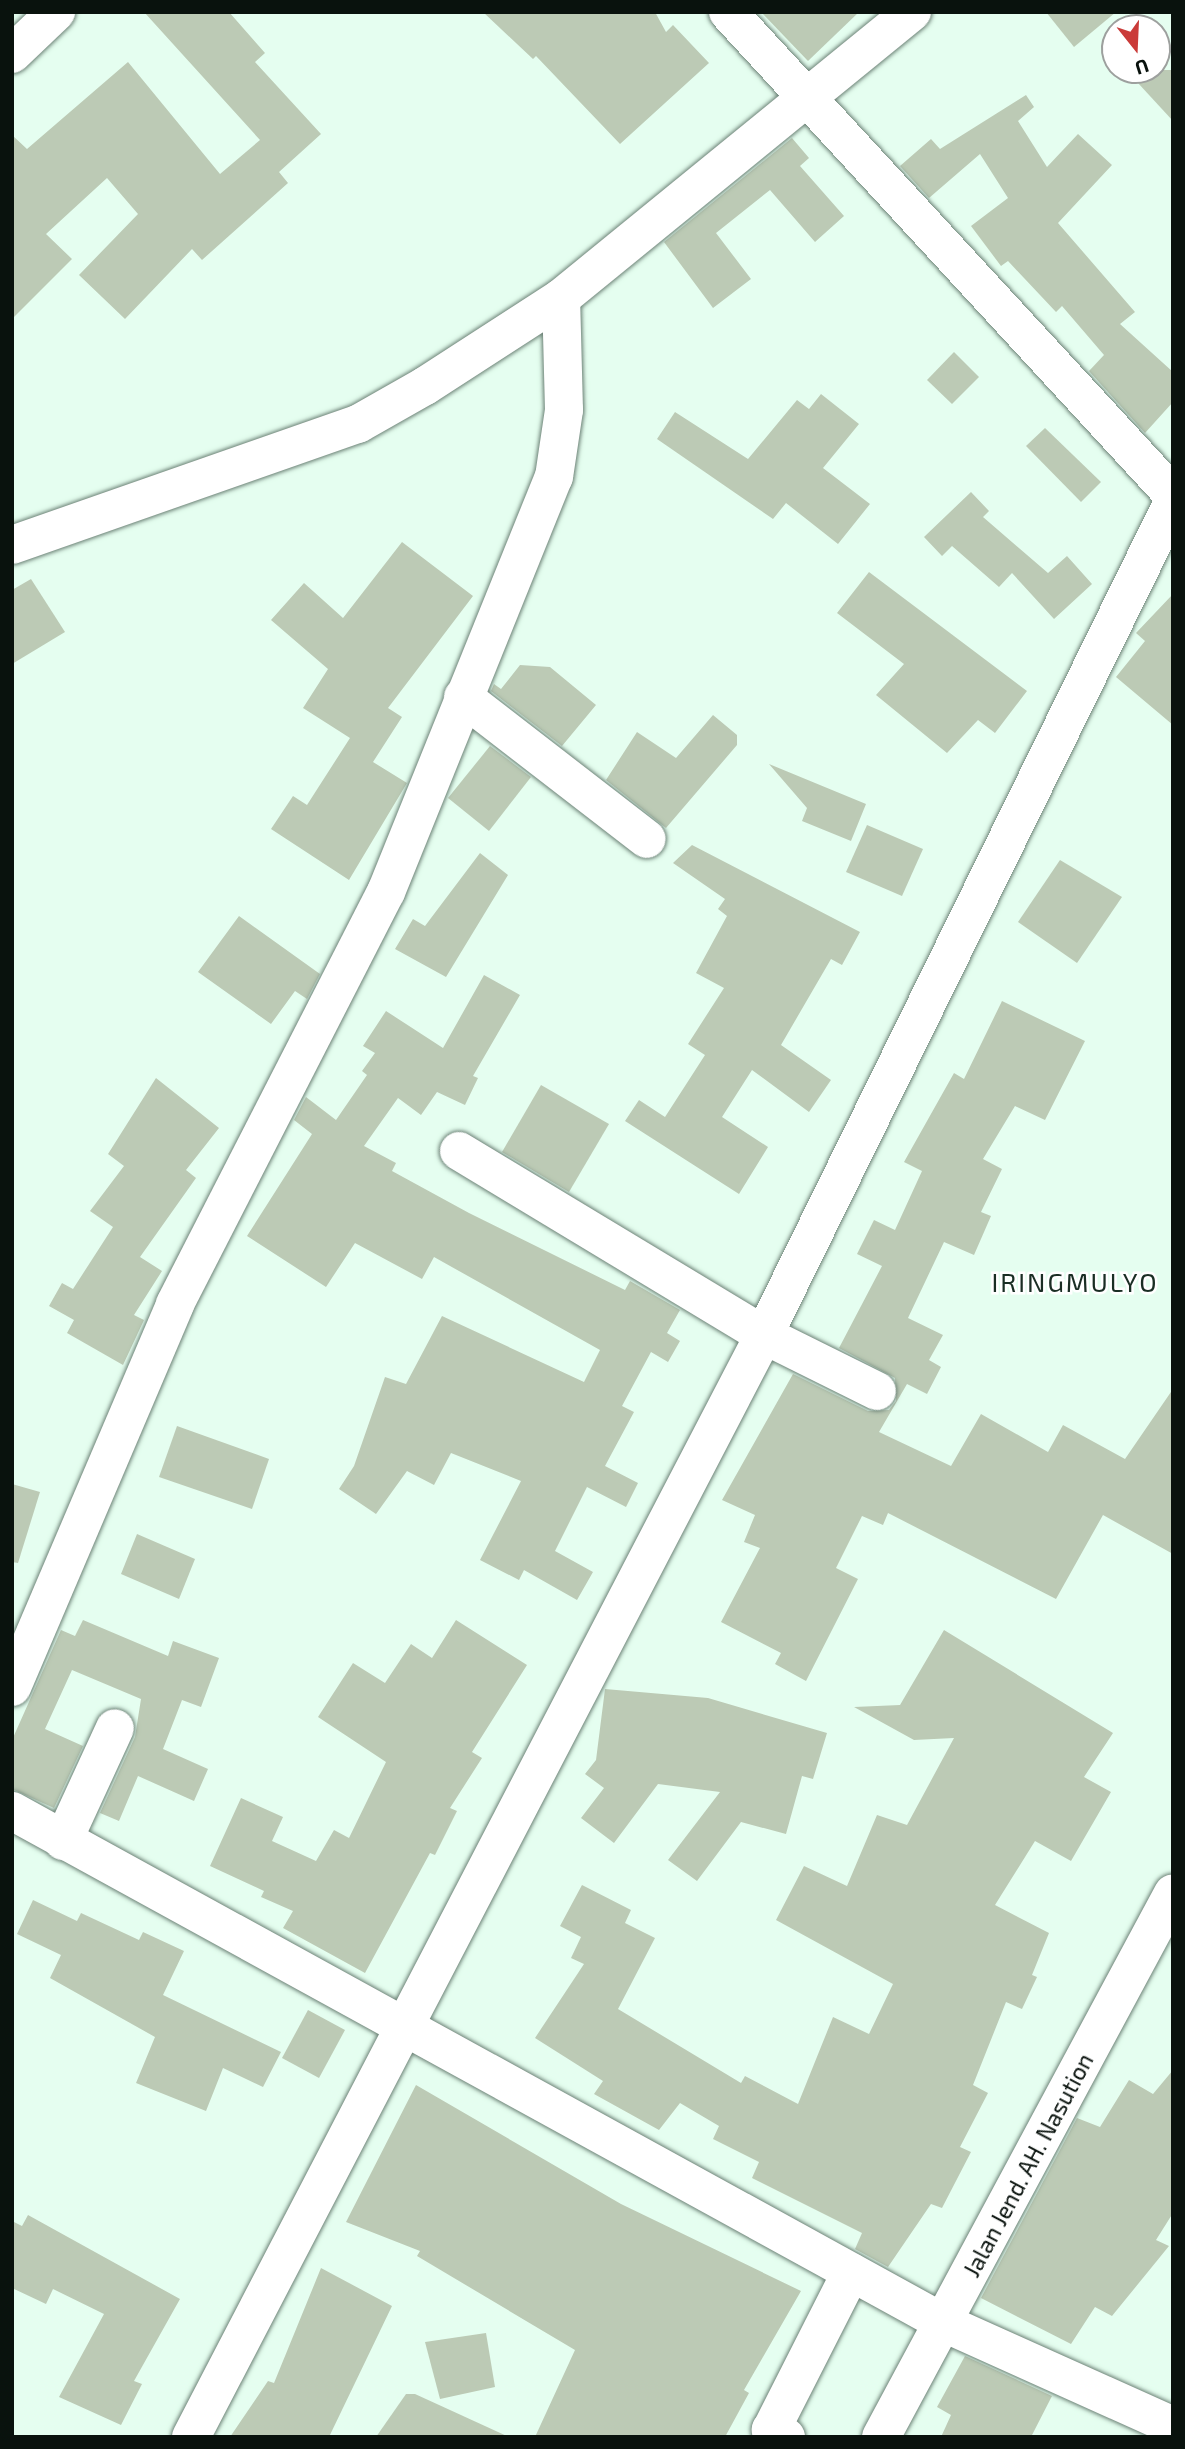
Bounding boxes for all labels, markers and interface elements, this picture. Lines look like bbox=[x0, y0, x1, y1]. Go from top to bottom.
north arrow bbox=[1101, 14, 1171, 84]
text: U bbox=[1132, 55, 1152, 80]
district label: IRINGMULYO bbox=[993, 1266, 1157, 1298]
street label: Jalan Jend. AH. Nasution bbox=[957, 2048, 1099, 2282]

